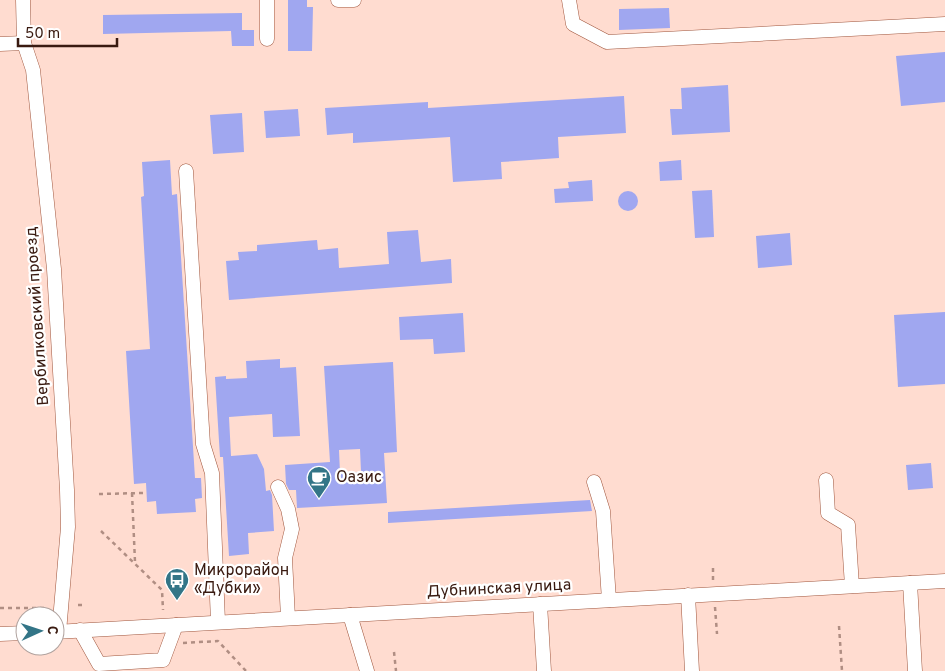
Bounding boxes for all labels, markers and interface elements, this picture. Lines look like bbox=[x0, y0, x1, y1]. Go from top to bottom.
scale bar bbox=[18, 15, 116, 47]
text: 50 m bbox=[25, 25, 60, 44]
street label: Вербилковский проезд bbox=[22, 226, 54, 406]
cafe icon: Оазис bbox=[306, 465, 332, 499]
place label: Оазис bbox=[336, 468, 382, 488]
place label: Микрорайон «Дубки» bbox=[194, 561, 289, 599]
bus stop icon: Микрорайон «Дубки» bbox=[164, 567, 190, 601]
street label: Дубнинская улица bbox=[426, 575, 572, 603]
north arrow bbox=[15, 606, 65, 656]
text: С bbox=[43, 625, 60, 635]

